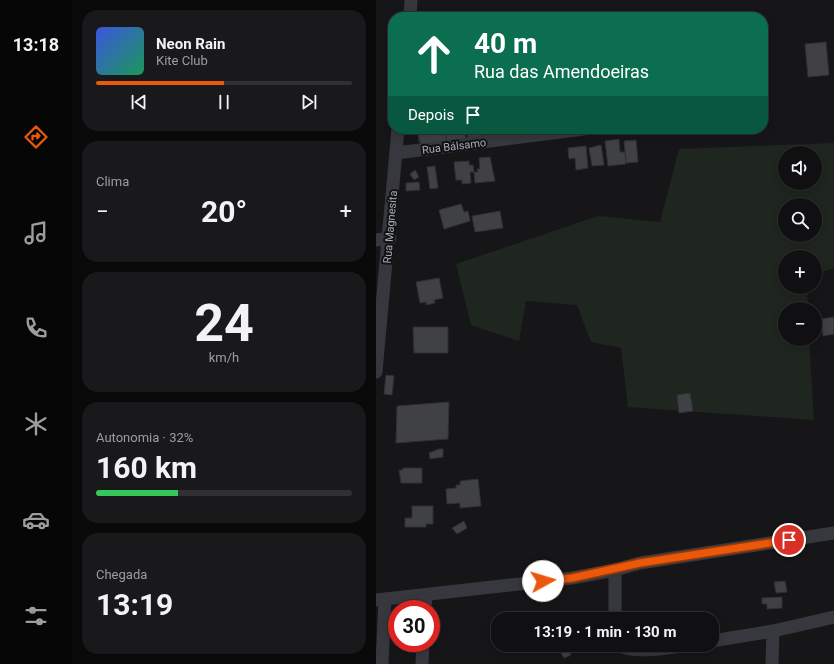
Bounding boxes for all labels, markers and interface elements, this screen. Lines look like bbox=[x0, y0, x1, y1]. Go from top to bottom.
text: 40 m bbox=[474, 27, 537, 60]
icon: ahead bbox=[408, 28, 460, 80]
text: 13:18 bbox=[13, 34, 59, 55]
text: Neon Rain bbox=[156, 35, 225, 53]
text: Kite Club bbox=[156, 53, 208, 68]
text: Rua das Amendoeiras bbox=[474, 61, 649, 82]
icon: previous bbox=[128, 91, 150, 113]
icon: pause bbox=[213, 91, 235, 113]
icon: next bbox=[298, 91, 320, 113]
icon: arrive bbox=[462, 104, 484, 126]
text: Depois bbox=[408, 106, 454, 124]
icon: directions bbox=[22, 123, 50, 151]
street label: Rua Bálsamo bbox=[421, 136, 487, 157]
map controls bbox=[778, 146, 822, 346]
button: sound bbox=[778, 146, 822, 190]
text: Clima bbox=[96, 174, 129, 189]
street label: Rua Magnesita bbox=[381, 190, 400, 264]
text: 20° bbox=[201, 194, 247, 229]
button: search bbox=[778, 198, 822, 242]
text: − bbox=[96, 199, 109, 224]
text: + bbox=[340, 199, 352, 224]
icon: music bbox=[22, 219, 50, 247]
button: + bbox=[778, 250, 822, 294]
text: 24 bbox=[194, 293, 254, 354]
button: − bbox=[778, 302, 822, 346]
icon: phone bbox=[22, 314, 50, 342]
text: km/h bbox=[209, 350, 239, 365]
icon: climate bbox=[22, 410, 50, 438]
text: Autonomia · 32% bbox=[96, 430, 193, 445]
text: 160 km bbox=[96, 450, 197, 485]
icon: car bbox=[22, 506, 50, 534]
pin bbox=[772, 523, 806, 557]
icon: arrive bbox=[778, 529, 800, 551]
position arrow bbox=[522, 560, 564, 602]
text: Chegada bbox=[96, 567, 147, 582]
text: 13:19 bbox=[96, 587, 173, 622]
speed limit sign: 30 bbox=[388, 600, 440, 652]
icon: filters bbox=[22, 602, 50, 630]
text: 13:19 · 1 min · 130 m bbox=[534, 623, 676, 641]

